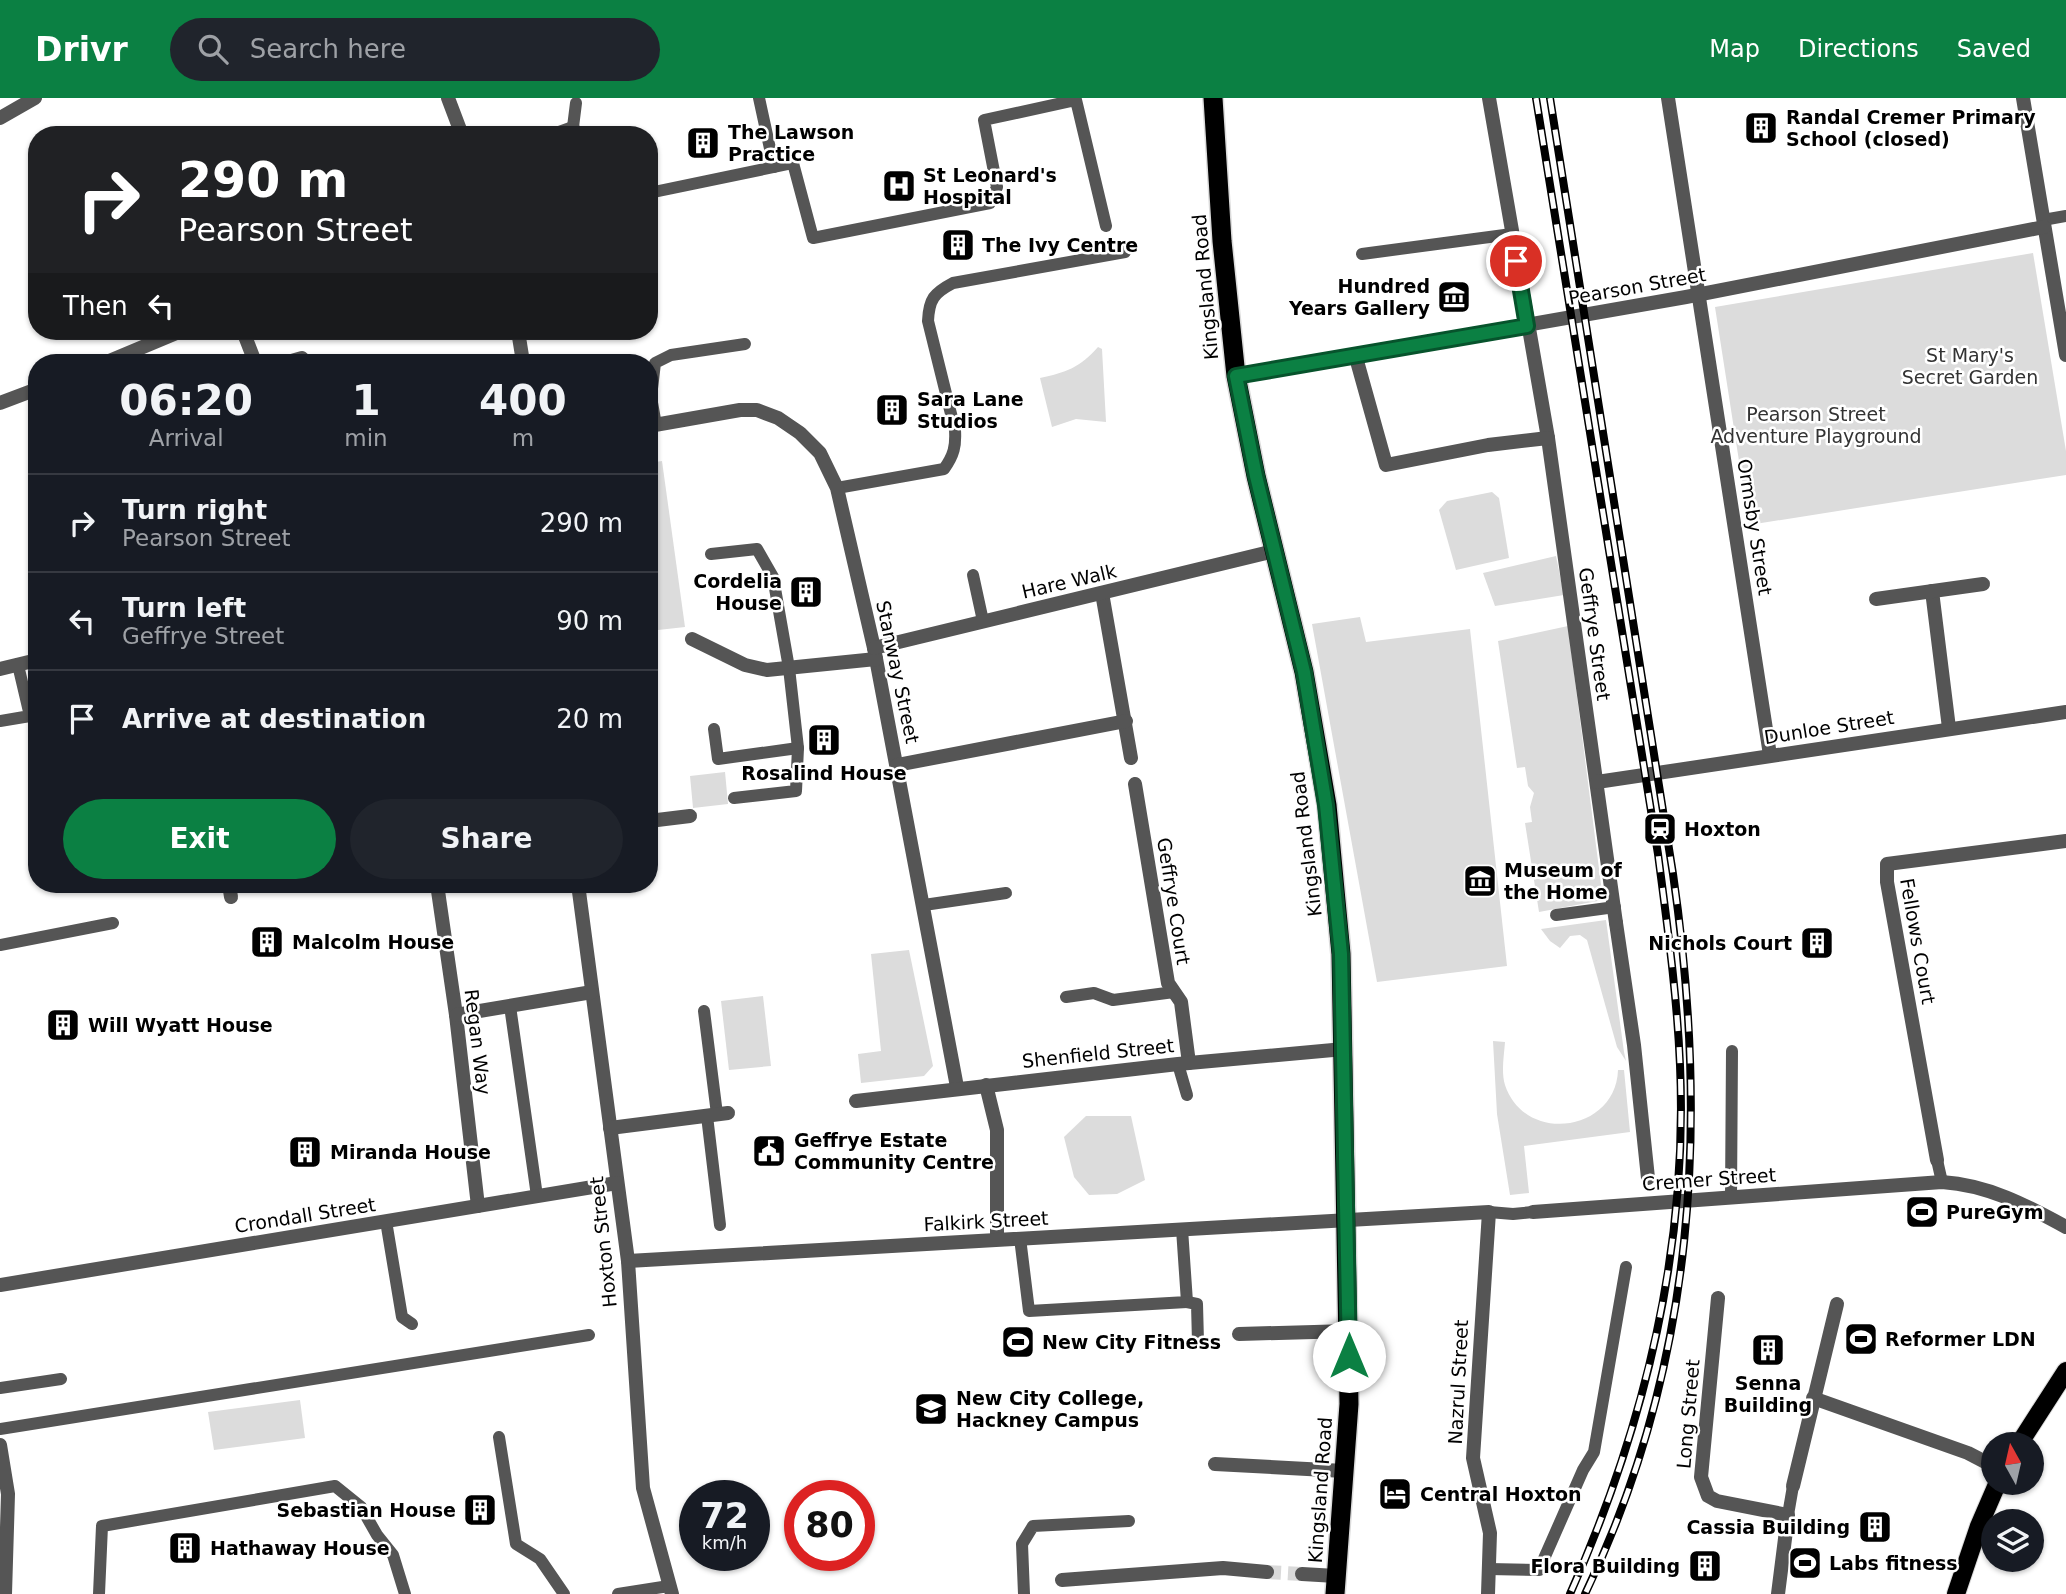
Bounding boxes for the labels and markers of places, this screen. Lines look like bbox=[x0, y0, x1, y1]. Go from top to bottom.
place label: Randal Cremer Primary School (closed) bbox=[1786, 106, 2036, 150]
building icon: Randal Cremer Primary School (closed) bbox=[1742, 109, 1780, 147]
place label: The Lawson Practice bbox=[728, 121, 854, 165]
building icon: The Lawson Practice bbox=[684, 124, 722, 162]
place label: St Leonard's Hospital bbox=[923, 164, 1057, 208]
hospital icon: St Leonard's Hospital bbox=[880, 167, 918, 205]
building icon: The Ivy Centre bbox=[939, 226, 977, 264]
pin bbox=[1486, 231, 1546, 291]
place label: The Ivy Centre bbox=[982, 234, 1138, 256]
place label: Hundred Years Gallery bbox=[1288, 275, 1431, 319]
museum icon: Hundred Years Gallery bbox=[1435, 278, 1473, 316]
place label: Sara Lane Studios bbox=[917, 388, 1024, 432]
building icon: Sara Lane Studios bbox=[873, 391, 911, 429]
place label: Cordelia House bbox=[693, 570, 782, 614]
building icon: Cordelia House bbox=[787, 573, 825, 611]
building icon: Rosalind House bbox=[805, 721, 843, 759]
place label: Rosalind House bbox=[741, 762, 907, 784]
station icon: Hoxton bbox=[1641, 810, 1679, 848]
place label: Hoxton bbox=[1684, 818, 1761, 840]
place label: Museum of the Home bbox=[1504, 859, 1623, 903]
museum icon: Museum of the Home bbox=[1461, 862, 1499, 900]
building icon: Malcolm House bbox=[248, 923, 286, 961]
building icon: Nichols Court bbox=[1798, 924, 1836, 962]
place label: Malcolm House bbox=[292, 931, 454, 953]
place label: Nichols Court bbox=[1648, 932, 1792, 954]
building icon: Will Wyatt House bbox=[44, 1006, 82, 1044]
place label: Will Wyatt House bbox=[88, 1014, 273, 1036]
place label: Geffrye Estate Community Centre bbox=[794, 1129, 994, 1173]
public building icon: Geffrye Estate Community Centre bbox=[750, 1132, 788, 1170]
building icon: Miranda House bbox=[286, 1133, 324, 1171]
place label: Miranda House bbox=[330, 1141, 491, 1163]
sports icon: PureGym bbox=[1903, 1193, 1941, 1231]
place label: PureGym bbox=[1946, 1201, 2044, 1223]
sports icon: Reformer LDN bbox=[1842, 1320, 1880, 1358]
sports icon: New City Fitness bbox=[999, 1323, 1037, 1361]
place label: Reformer LDN bbox=[1885, 1328, 2036, 1350]
place label: New City Fitness bbox=[1042, 1331, 1221, 1353]
building icon: Senna Building bbox=[1749, 1331, 1787, 1369]
place label: Senna Building bbox=[1724, 1372, 1812, 1416]
place label: New City College, Hackney Campus bbox=[956, 1387, 1144, 1431]
school or university icon: New City College, Hackney Campus bbox=[912, 1390, 950, 1428]
hotel icon: Central Hoxton bbox=[1376, 1475, 1414, 1513]
place label: Central Hoxton bbox=[1420, 1483, 1582, 1505]
building icon: Sebastian House bbox=[461, 1491, 499, 1529]
place label: Sebastian House bbox=[276, 1499, 456, 1521]
building icon: Cassia Building bbox=[1856, 1508, 1894, 1546]
place label: Cassia Building bbox=[1686, 1516, 1850, 1538]
building icon: Hathaway House bbox=[166, 1529, 204, 1567]
place label: Hathaway House bbox=[210, 1537, 390, 1559]
sports icon: Labs fitness bbox=[1786, 1544, 1824, 1582]
building icon: Flora Building bbox=[1686, 1547, 1724, 1585]
place label: Labs fitness bbox=[1829, 1552, 1958, 1574]
place label: Flora Building bbox=[1530, 1555, 1680, 1577]

